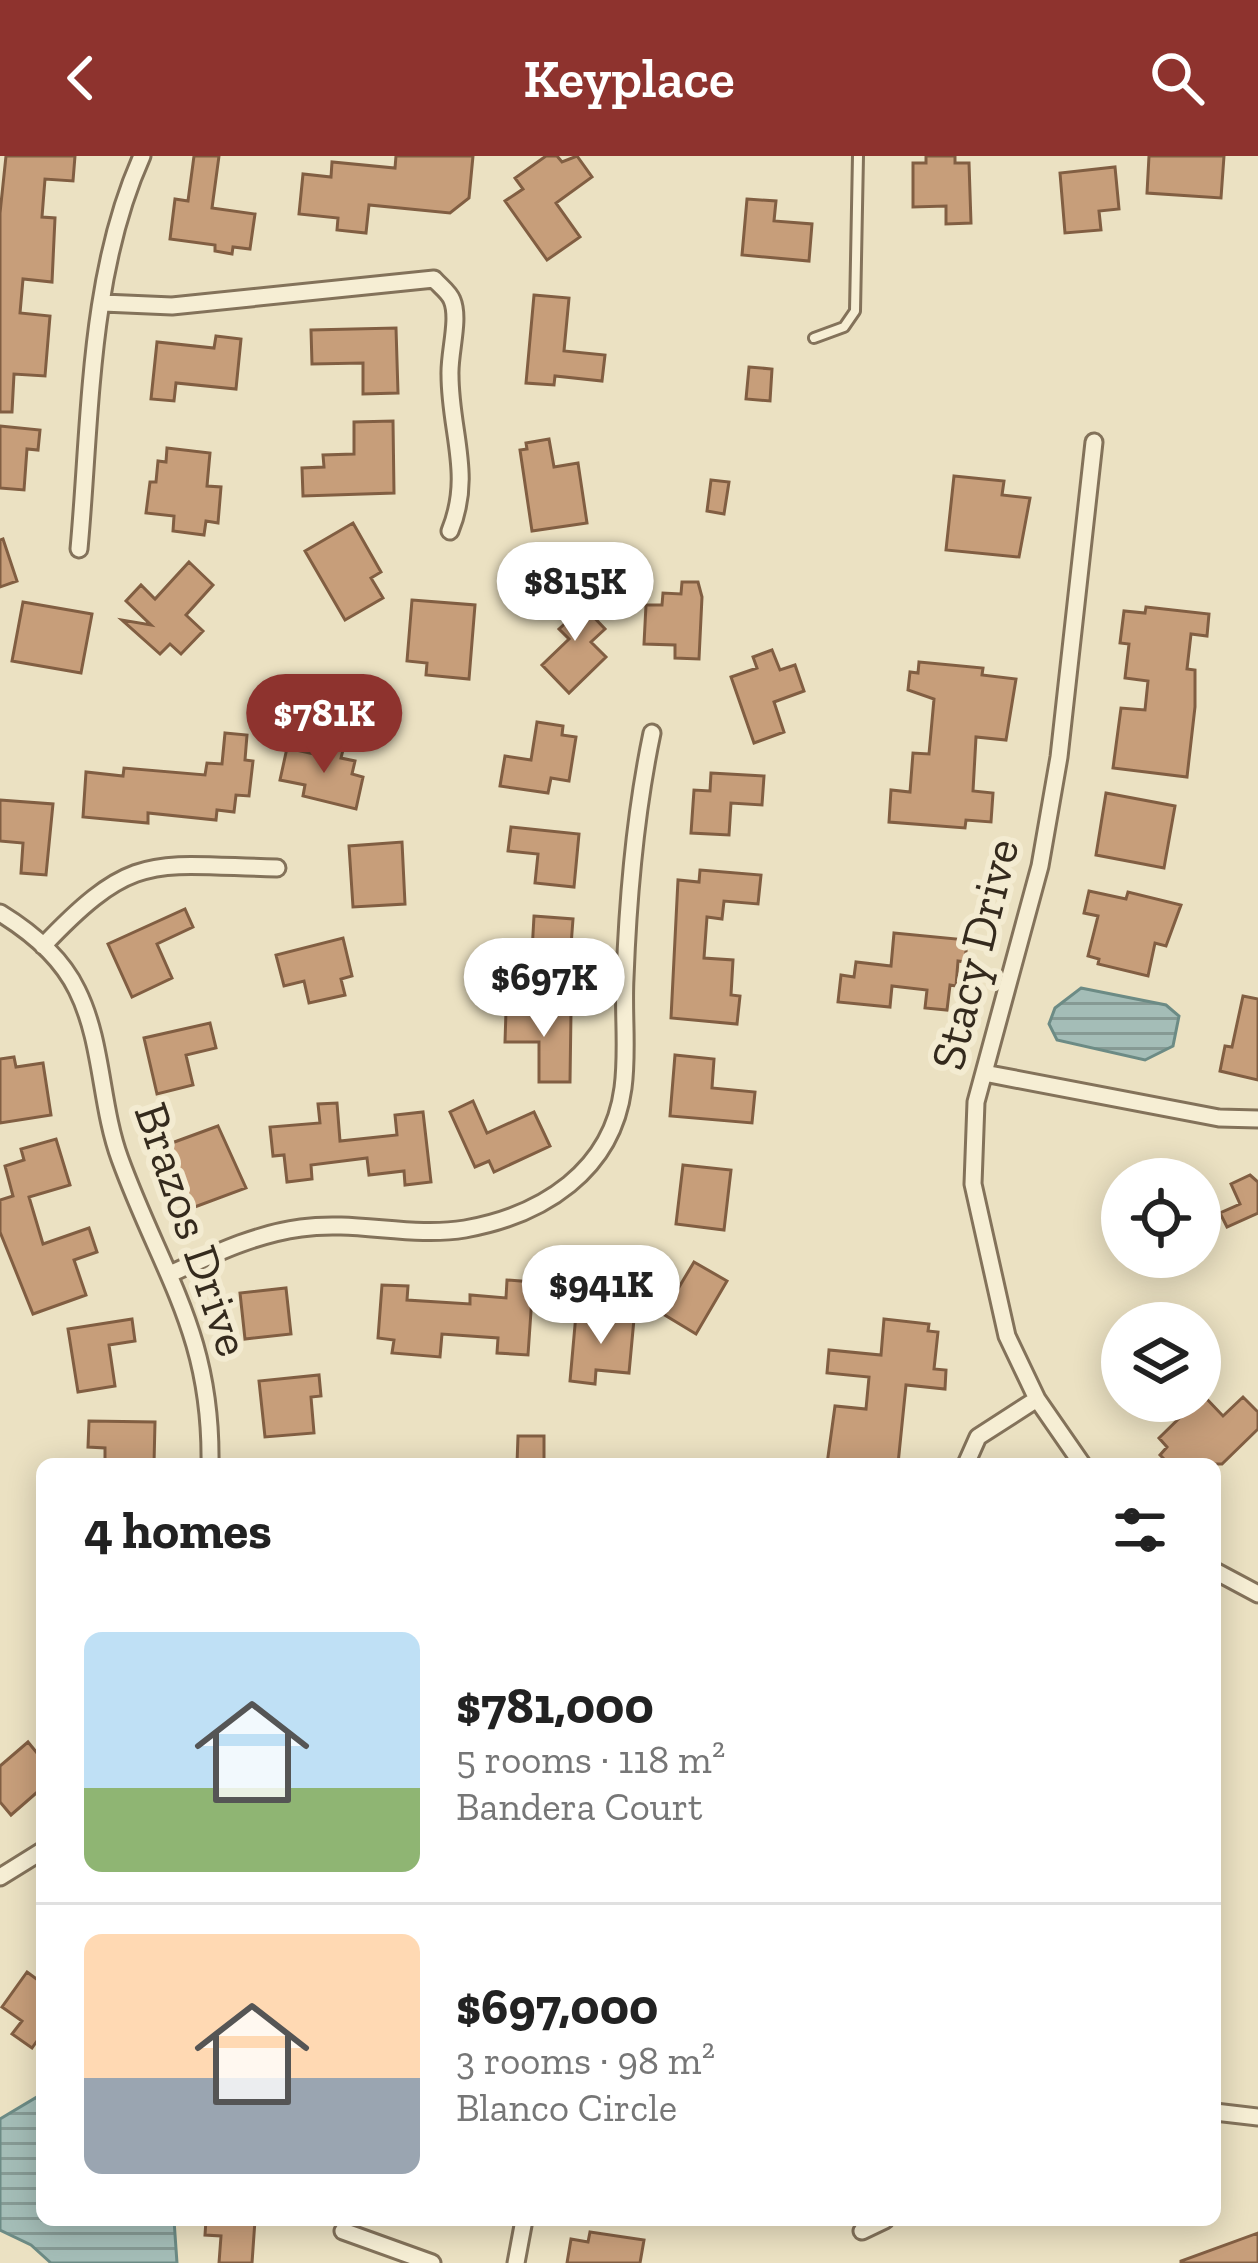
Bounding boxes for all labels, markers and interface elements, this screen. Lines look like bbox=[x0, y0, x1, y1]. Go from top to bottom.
icon: back bbox=[48, 45, 114, 111]
icon: search bbox=[1144, 45, 1210, 111]
text: Keyplace bbox=[523, 46, 735, 111]
pin: $815K bbox=[491, 542, 659, 644]
text: $815K bbox=[524, 557, 626, 604]
pin: $781K bbox=[240, 674, 408, 776]
text: $781K bbox=[273, 689, 375, 736]
street label: Stacy Drive bbox=[918, 833, 1031, 1076]
pin: $697K bbox=[460, 938, 628, 1040]
text: $697K bbox=[491, 953, 597, 1000]
street label: Brazos Drive bbox=[123, 1095, 262, 1363]
map controls bbox=[1101, 1158, 1221, 1422]
button: locate bbox=[1101, 1158, 1221, 1278]
pin: $941K bbox=[517, 1245, 685, 1347]
text: $941K bbox=[549, 1260, 653, 1307]
button: layers bbox=[1101, 1302, 1221, 1422]
icon: filters bbox=[1107, 1497, 1173, 1563]
text: 4 homes bbox=[84, 1500, 272, 1561]
text: $781,000 bbox=[456, 1675, 654, 1736]
icon: home bbox=[180, 1680, 324, 1824]
text: 5 rooms · 118 m² bbox=[456, 1736, 725, 1783]
text: Bandera Court bbox=[456, 1783, 702, 1830]
text: $697,000 bbox=[456, 1976, 658, 2037]
icon: home bbox=[180, 1982, 324, 2126]
text: 3 rooms · 98 m² bbox=[456, 2037, 715, 2084]
text: Blanco Circle bbox=[456, 2084, 677, 2131]

